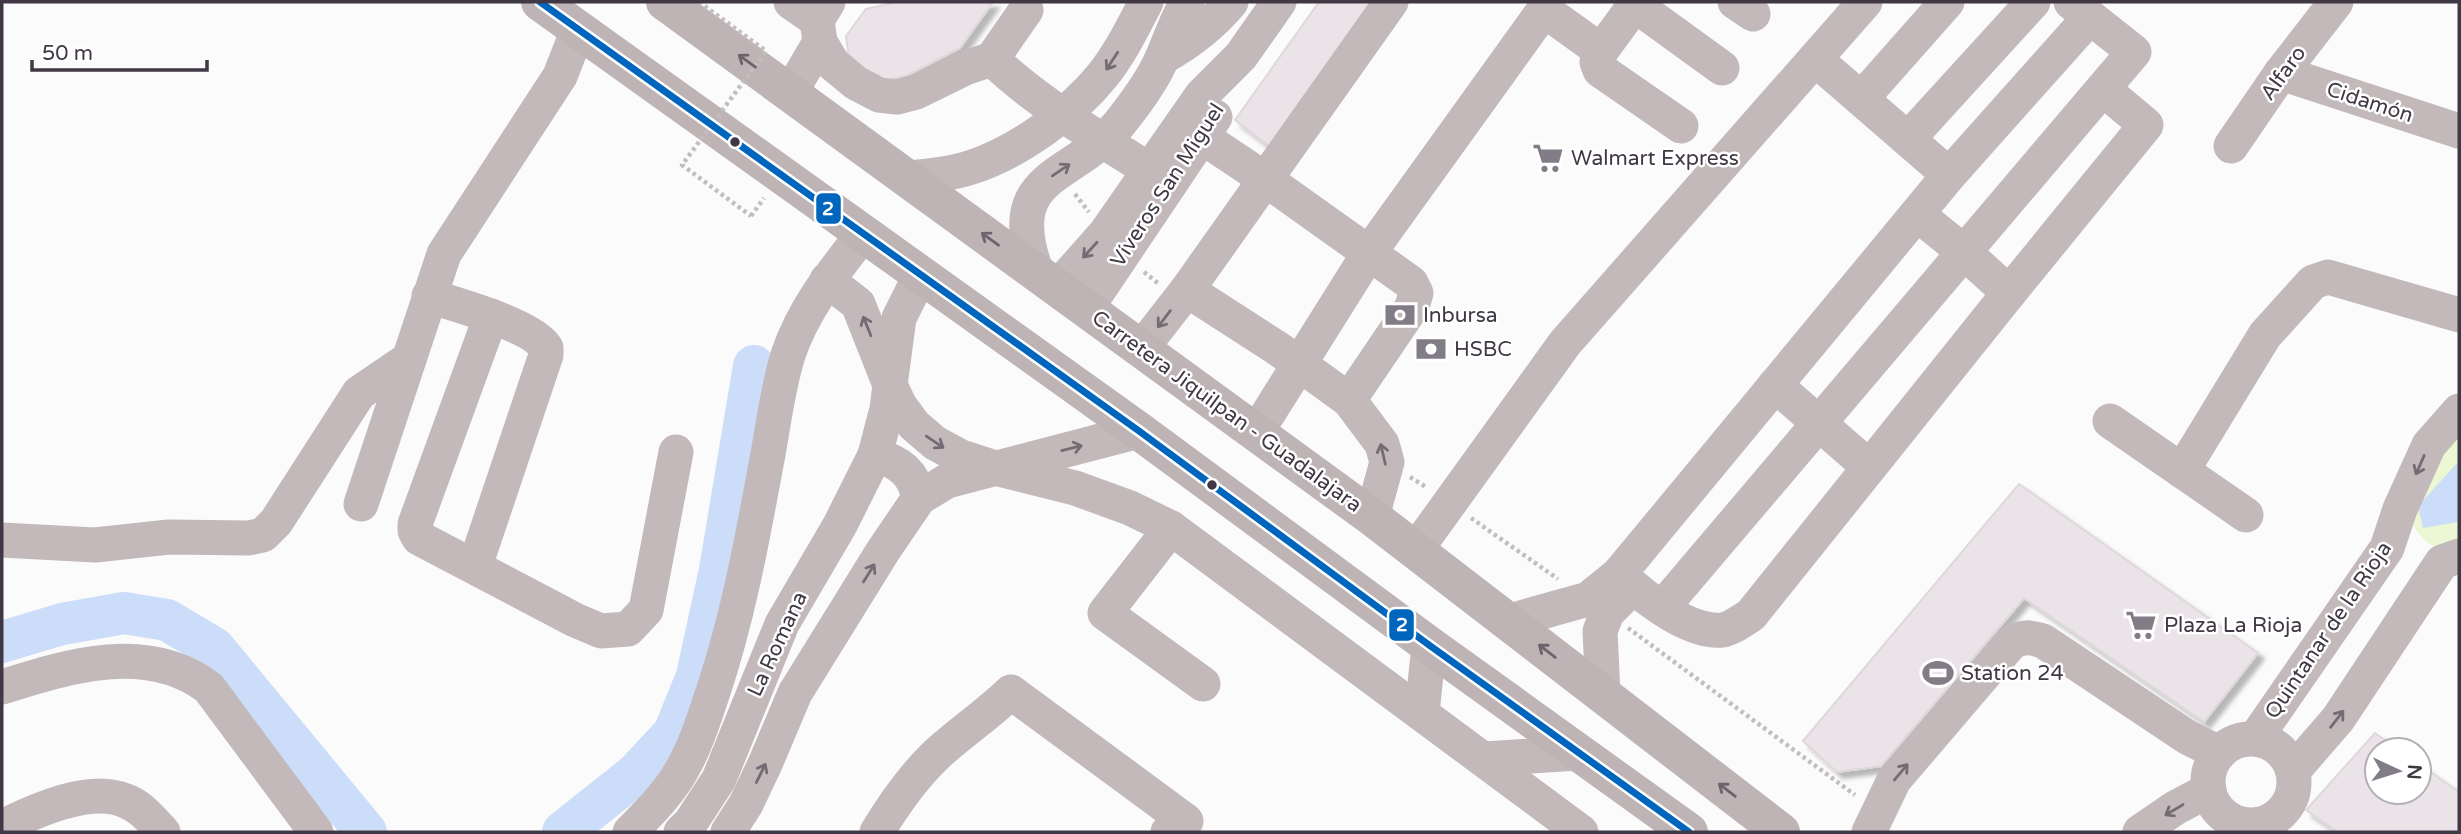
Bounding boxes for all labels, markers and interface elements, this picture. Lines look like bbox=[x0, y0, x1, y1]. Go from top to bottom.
scale bar bbox=[32, 28, 206, 72]
text: 50 m bbox=[42, 41, 93, 66]
street label: Alfaro bbox=[2255, 41, 2311, 105]
one-way arrow bbox=[1105, 51, 1120, 70]
one-way arrow bbox=[738, 54, 757, 69]
street label: Cidamón bbox=[2323, 77, 2416, 128]
street label: Víveros San Miguel bbox=[1105, 99, 1230, 272]
unlabelled marker bbox=[728, 135, 742, 149]
supermarket icon: Walmart Express bbox=[1531, 141, 1565, 175]
place label: Walmart Express bbox=[1571, 146, 1739, 171]
one-way arrow bbox=[1050, 163, 1070, 177]
line badge: 2 bbox=[815, 192, 842, 225]
text: 2 bbox=[822, 198, 834, 220]
one-way arrow bbox=[981, 231, 1000, 246]
one-way arrow bbox=[1082, 241, 1098, 259]
bank icon: Inbursa bbox=[1383, 298, 1417, 332]
place label: Inbursa bbox=[1423, 303, 1498, 328]
street label: Carretera Jiquilpan - Guadalajara bbox=[1087, 305, 1367, 518]
one-way arrow bbox=[1156, 310, 1171, 328]
one-way arrow bbox=[859, 316, 872, 337]
bank icon: HSBC bbox=[1414, 332, 1448, 366]
place label: HSBC bbox=[1454, 337, 1512, 362]
one-way arrow bbox=[925, 435, 945, 449]
one-way arrow bbox=[1060, 441, 1083, 454]
one-way arrow bbox=[1376, 443, 1389, 465]
one-way arrow bbox=[2413, 454, 2426, 476]
unlabelled marker bbox=[1205, 478, 1219, 492]
street label: Quintanar de la Rioja bbox=[2260, 537, 2397, 724]
one-way arrow bbox=[863, 564, 877, 584]
street label: La Romana bbox=[742, 588, 813, 701]
line badge: 2 bbox=[1388, 608, 1415, 642]
supermarket icon: Plaza La Rioja bbox=[2124, 608, 2158, 642]
place label: Plaza La Rioja bbox=[2164, 613, 2302, 638]
text: 2 bbox=[1396, 614, 1408, 636]
one-way arrow bbox=[1539, 643, 1557, 658]
sports icon: Station 24 bbox=[1921, 656, 1955, 690]
place label: Station 24 bbox=[1961, 661, 2064, 686]
one-way arrow bbox=[2330, 711, 2345, 729]
north arrow bbox=[2363, 736, 2433, 806]
one-way arrow bbox=[755, 763, 769, 784]
one-way arrow bbox=[1893, 764, 1908, 782]
text: N bbox=[2402, 764, 2425, 780]
one-way arrow bbox=[1718, 783, 1736, 798]
one-way arrow bbox=[2164, 803, 2184, 817]

